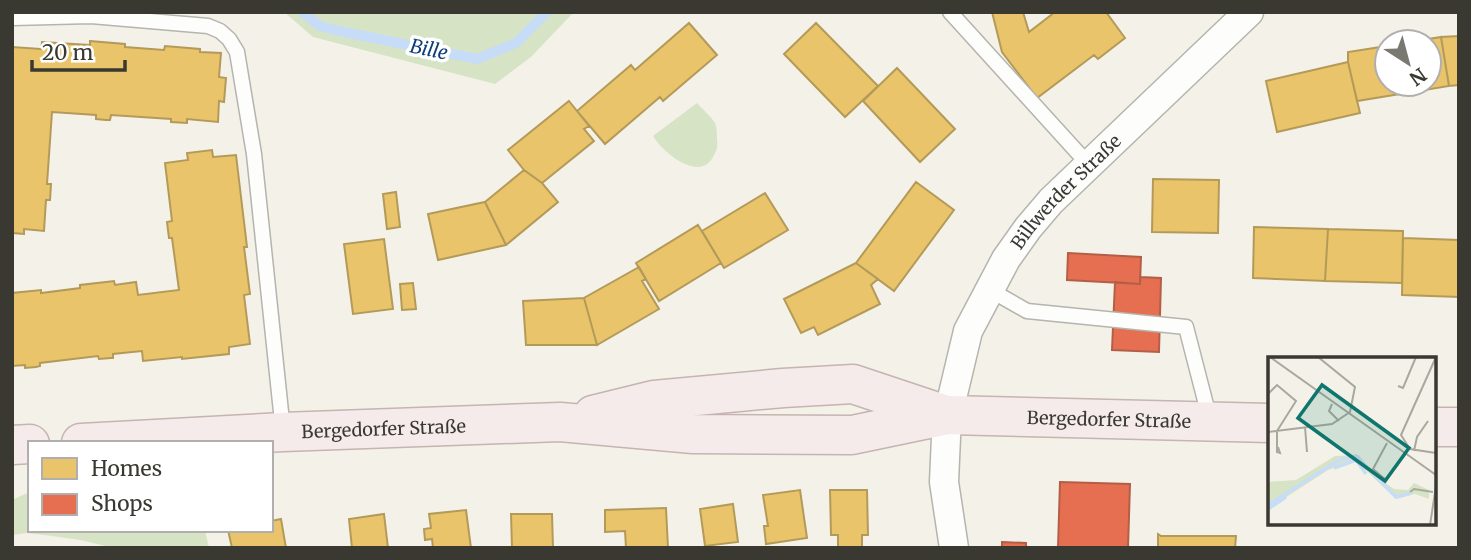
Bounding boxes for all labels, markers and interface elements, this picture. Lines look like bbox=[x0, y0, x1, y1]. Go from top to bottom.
scale bar bbox=[32, 28, 124, 72]
north arrow bbox=[1373, 28, 1443, 98]
water label: Bille bbox=[408, 33, 450, 65]
text: 20 m bbox=[42, 39, 94, 66]
text: N bbox=[1405, 63, 1431, 91]
street label: Billwerder Straße bbox=[1005, 129, 1126, 253]
inset map bbox=[1268, 357, 1436, 525]
street label: Bergedorfer Straße bbox=[1026, 405, 1191, 433]
street label: Bergedorfer Straße bbox=[301, 414, 466, 443]
legend bbox=[28, 441, 273, 532]
text: Homes bbox=[91, 455, 162, 482]
text: Shops bbox=[91, 490, 153, 517]

